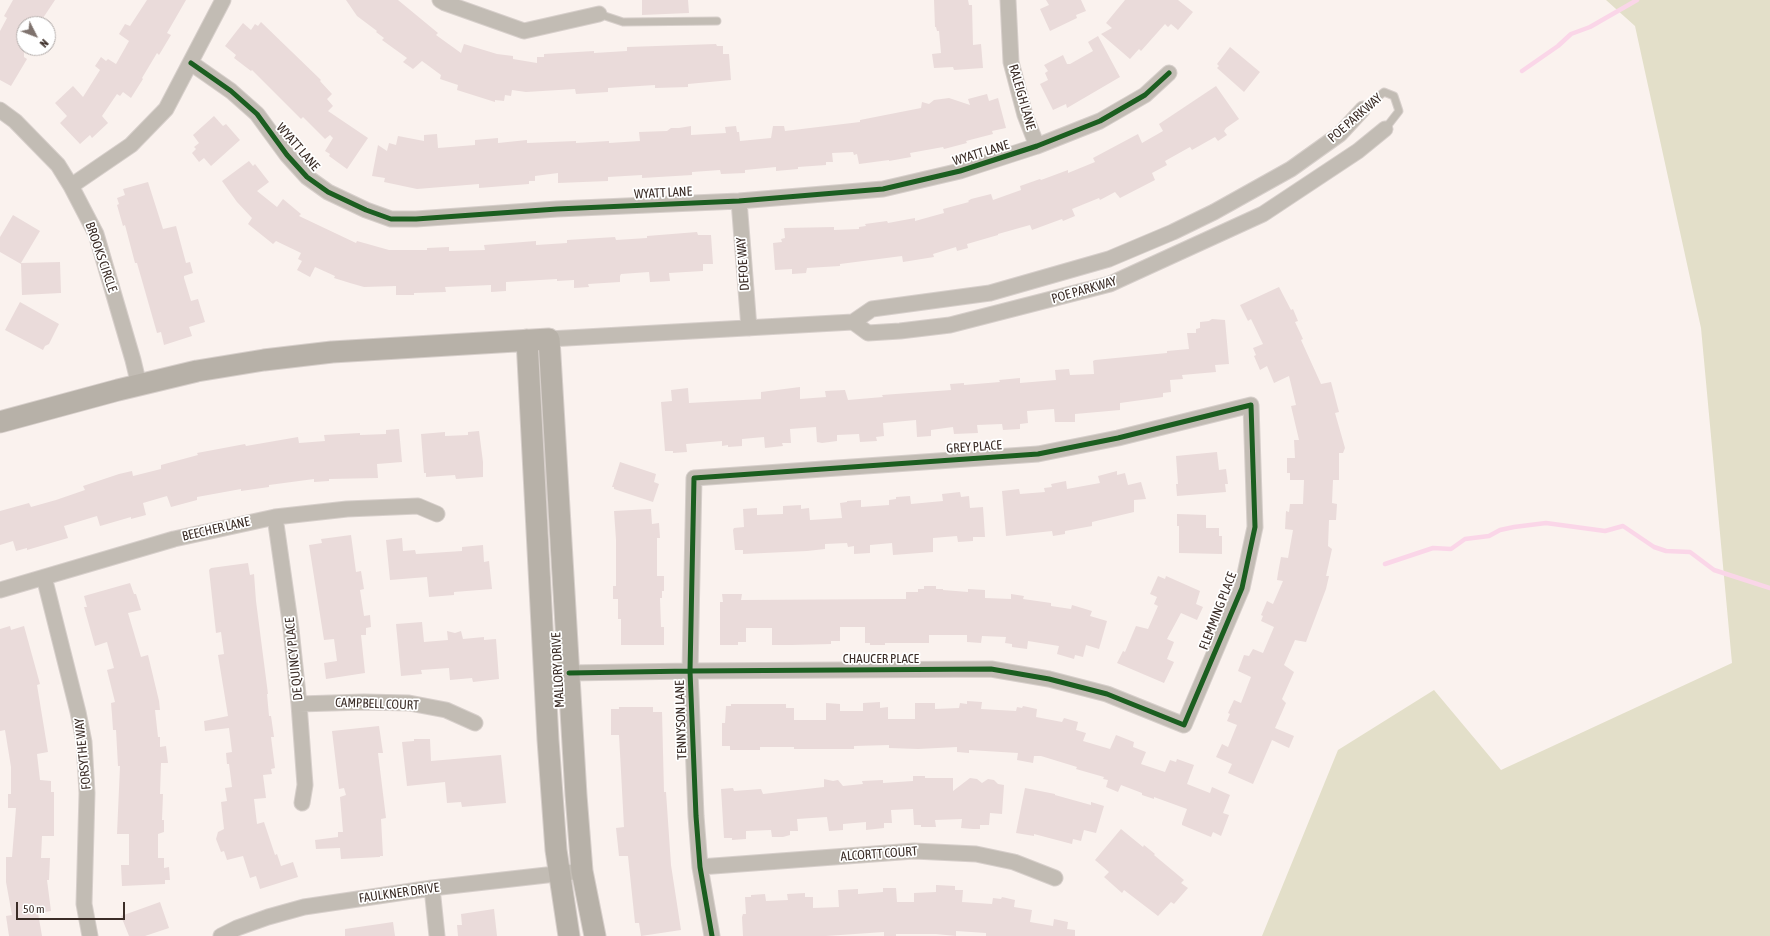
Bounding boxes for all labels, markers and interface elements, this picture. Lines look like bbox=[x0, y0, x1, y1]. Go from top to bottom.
north arrow bbox=[16, 16, 56, 56]
text: N bbox=[38, 37, 51, 50]
street label: RALEIGH LANE bbox=[1005, 62, 1039, 132]
street label: POE PARKWAY bbox=[1325, 90, 1385, 146]
street label: WYATT LANE bbox=[273, 120, 323, 174]
street label: WYATT LANE bbox=[951, 137, 1011, 169]
street label: WYATT LANE bbox=[634, 184, 692, 202]
street label: BROOKS CIRCLE bbox=[82, 220, 120, 294]
street label: DEFOE WAY bbox=[733, 237, 753, 291]
street label: POE PARKWAY bbox=[1050, 273, 1118, 307]
street label: GREY PLACE bbox=[946, 437, 1002, 457]
street label: BEECHER LANE bbox=[181, 514, 251, 544]
street label: FLEMMING PLACE bbox=[1196, 570, 1240, 652]
street label: DE QUINCY PLACE bbox=[282, 617, 306, 701]
street label: MALLORY DRIVE bbox=[548, 632, 568, 708]
street label: CHAUCER PLACE bbox=[843, 651, 919, 667]
street label: TENNYSON LANE bbox=[672, 680, 690, 760]
street label: CAMPBELL COURT bbox=[335, 695, 419, 713]
street label: FORSYTHE WAY bbox=[71, 717, 95, 791]
street label: ALCORTT COURT bbox=[840, 844, 918, 864]
street label: FAULKNER DRIVE bbox=[358, 880, 440, 906]
scale bar bbox=[18, 894, 127, 920]
text: 50 m bbox=[23, 902, 45, 916]

